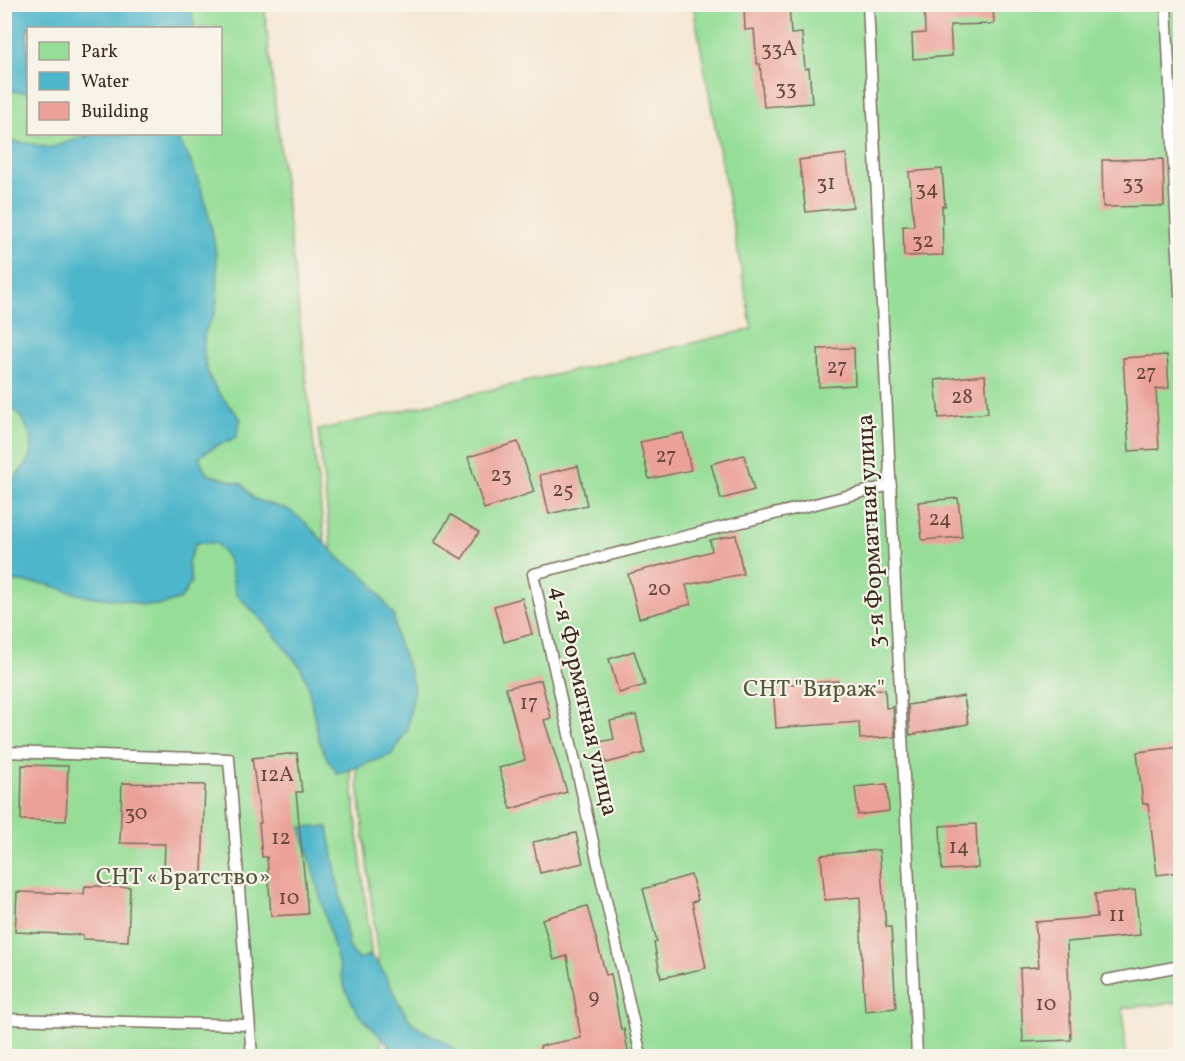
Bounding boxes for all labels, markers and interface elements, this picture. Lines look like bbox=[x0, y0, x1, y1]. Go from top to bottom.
legend bbox=[27, 27, 222, 135]
house number: 33А bbox=[761, 35, 797, 64]
text: Park bbox=[81, 40, 118, 65]
text: Water bbox=[81, 70, 129, 95]
house number: 33 bbox=[775, 74, 797, 103]
text: Building bbox=[81, 100, 149, 125]
house number: 31 bbox=[817, 169, 835, 198]
house number: 33 bbox=[1122, 169, 1144, 198]
house number: 34 bbox=[915, 175, 939, 204]
house number: 32 bbox=[912, 227, 934, 256]
house number: 27 bbox=[827, 353, 847, 382]
house number: 27 bbox=[1136, 359, 1156, 388]
house number: 28 bbox=[951, 383, 973, 412]
street label: 3-я Форматная улица bbox=[849, 413, 895, 649]
house number: 27 bbox=[656, 442, 676, 471]
house number: 23 bbox=[490, 461, 512, 490]
house number: 25 bbox=[552, 476, 574, 505]
house number: 24 bbox=[928, 505, 952, 534]
house number: 20 bbox=[647, 575, 671, 604]
street label: 4-я Форматная улица bbox=[540, 582, 626, 820]
park label: СНТ "Вираж" bbox=[743, 673, 885, 707]
house number: 17 bbox=[520, 689, 538, 718]
house number: 12А bbox=[260, 761, 294, 790]
house number: 30 bbox=[125, 799, 147, 828]
house number: 12 bbox=[271, 824, 291, 853]
house number: 14 bbox=[949, 833, 969, 862]
park label: СНТ «Братство» bbox=[96, 861, 270, 895]
house number: 10 bbox=[279, 884, 299, 913]
house number: 11 bbox=[1109, 901, 1125, 930]
house number: 9 bbox=[589, 983, 600, 1012]
house number: 10 bbox=[1036, 990, 1056, 1019]

